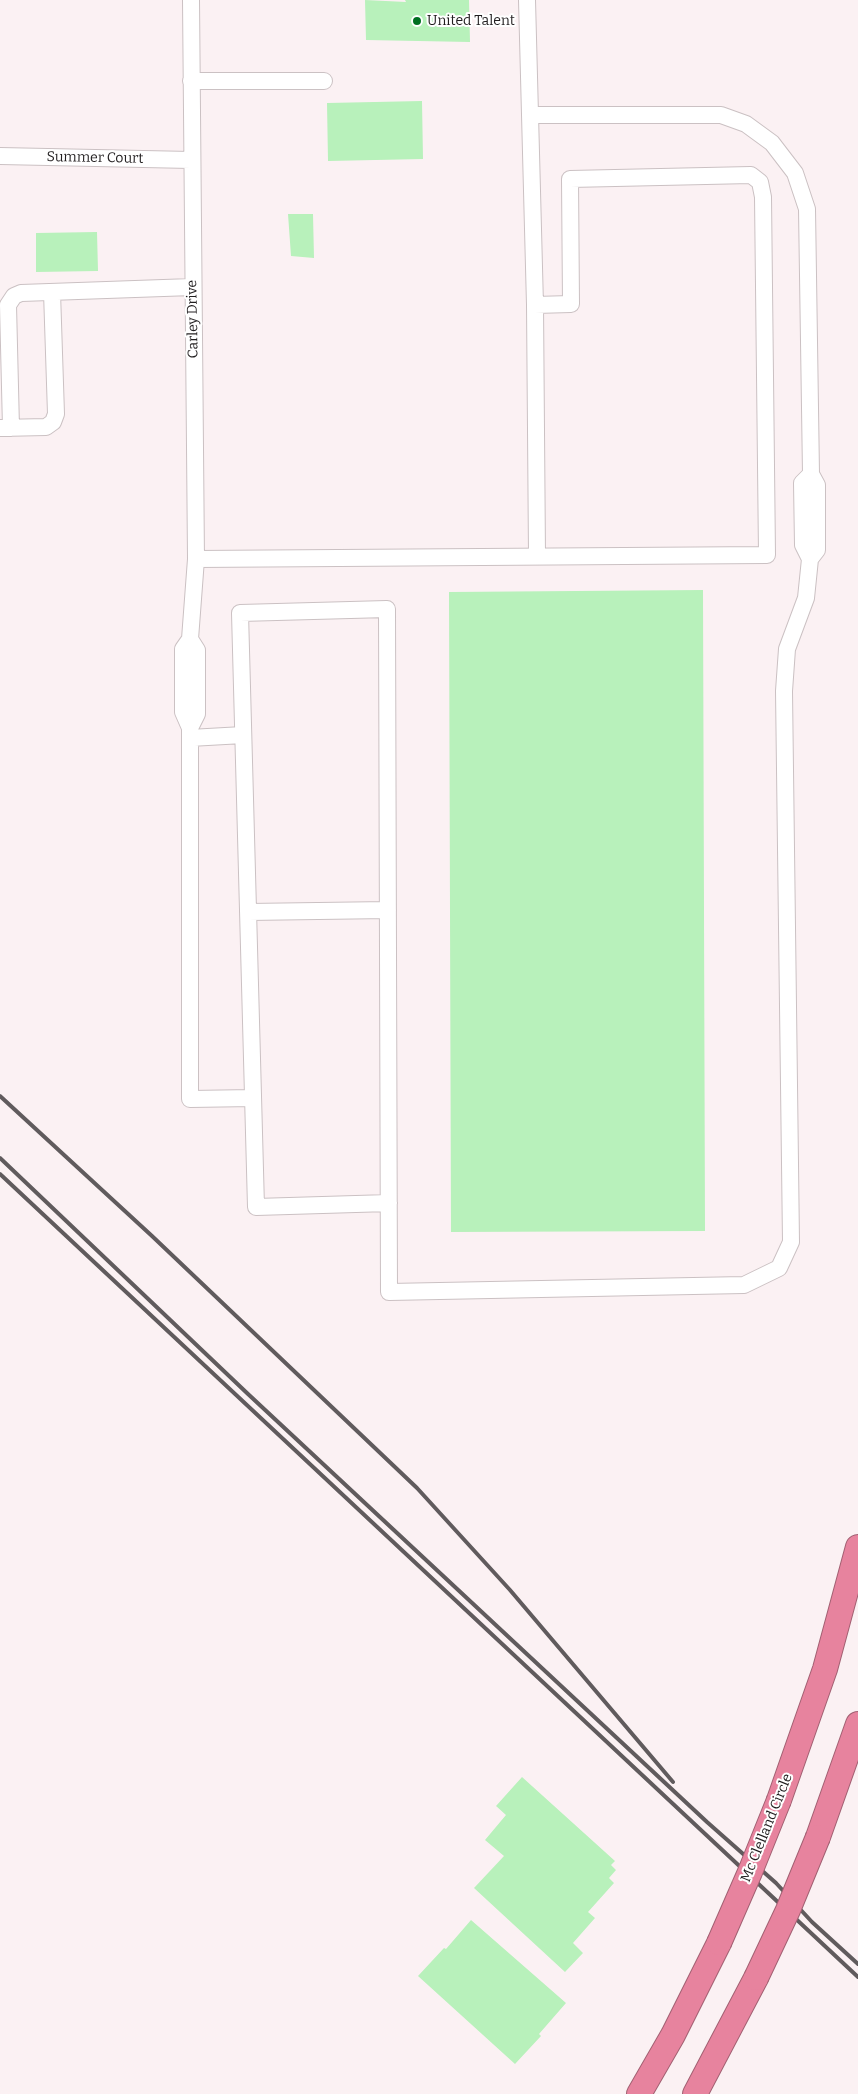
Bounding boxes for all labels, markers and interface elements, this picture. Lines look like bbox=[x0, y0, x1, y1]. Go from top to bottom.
place label: United Talent bbox=[427, 13, 515, 29]
marker: United Talent bbox=[411, 15, 423, 27]
street label: Summer Court bbox=[46, 149, 144, 167]
street label: Carley Drive bbox=[184, 280, 202, 358]
street label: Mc Clelland Circle bbox=[738, 1771, 796, 1885]

